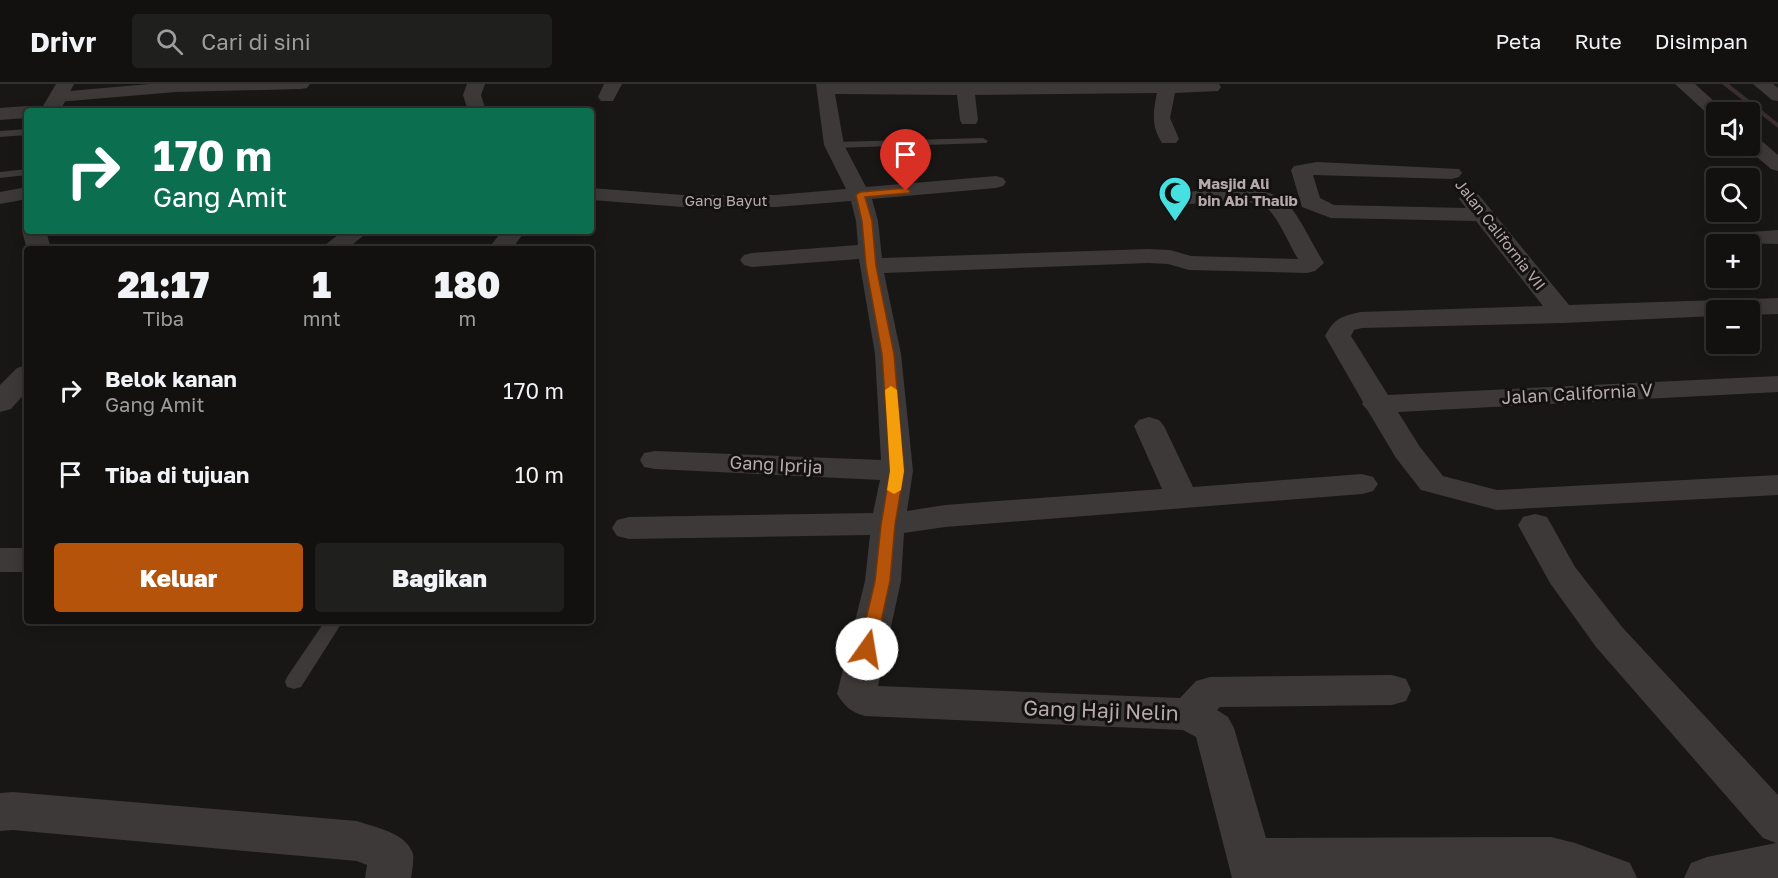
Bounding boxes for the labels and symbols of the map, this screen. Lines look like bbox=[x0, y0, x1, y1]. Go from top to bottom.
pin bbox=[880, 129, 931, 191]
place label: Masjid Ali bin Abi Thalib bbox=[1198, 174, 1298, 209]
mosque icon: Masjid Ali bin Abi Thalib bbox=[1157, 175, 1193, 222]
street label: Jalan California VII bbox=[1452, 175, 1550, 293]
street label: Gang Bayut bbox=[685, 191, 767, 209]
street label: Jalan California V bbox=[1501, 378, 1653, 408]
street label: Gang Iprija bbox=[729, 451, 823, 477]
position arrow bbox=[835, 617, 899, 681]
street label: Gang Haji Nelin bbox=[1023, 694, 1179, 726]

